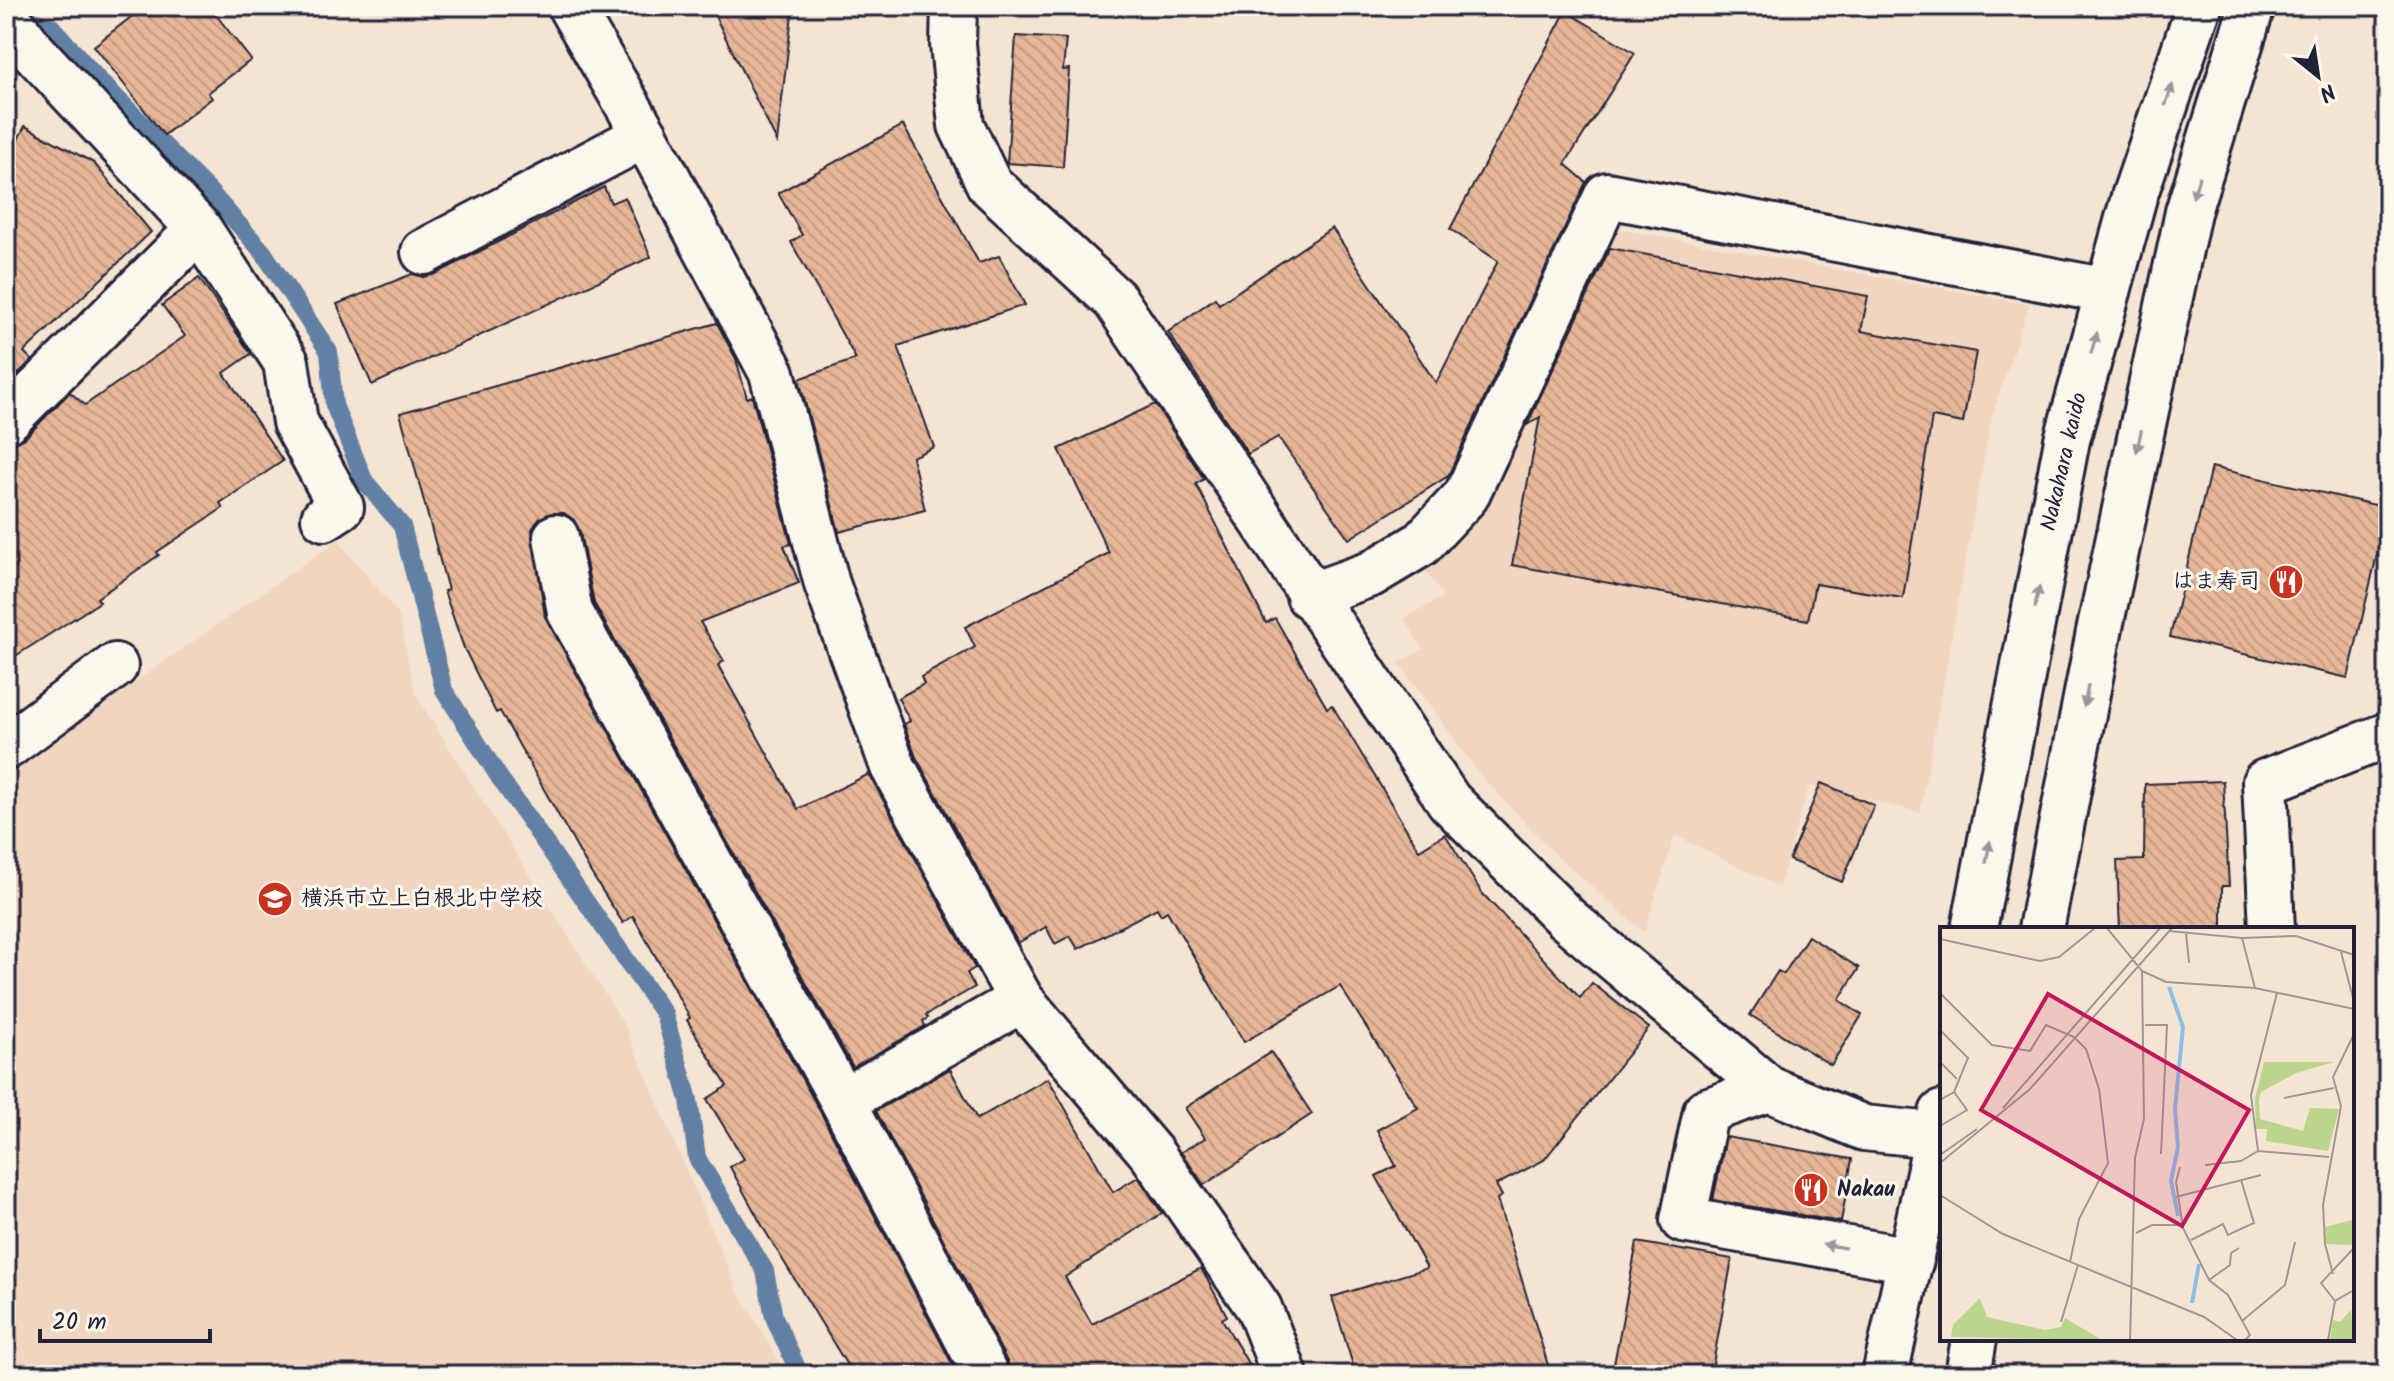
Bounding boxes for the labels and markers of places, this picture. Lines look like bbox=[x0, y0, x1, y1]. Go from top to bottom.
restaurant icon: はま寿司 bbox=[2267, 563, 2305, 601]
place label: はま寿司 bbox=[2172, 565, 2260, 600]
school or university icon: 横浜市立上白根北中学校 bbox=[256, 880, 294, 918]
place label: 横浜市立上白根北中学校 bbox=[301, 882, 543, 917]
restaurant icon: Nakau bbox=[1792, 1171, 1830, 1209]
place label: Nakau bbox=[1837, 1173, 1895, 1208]

